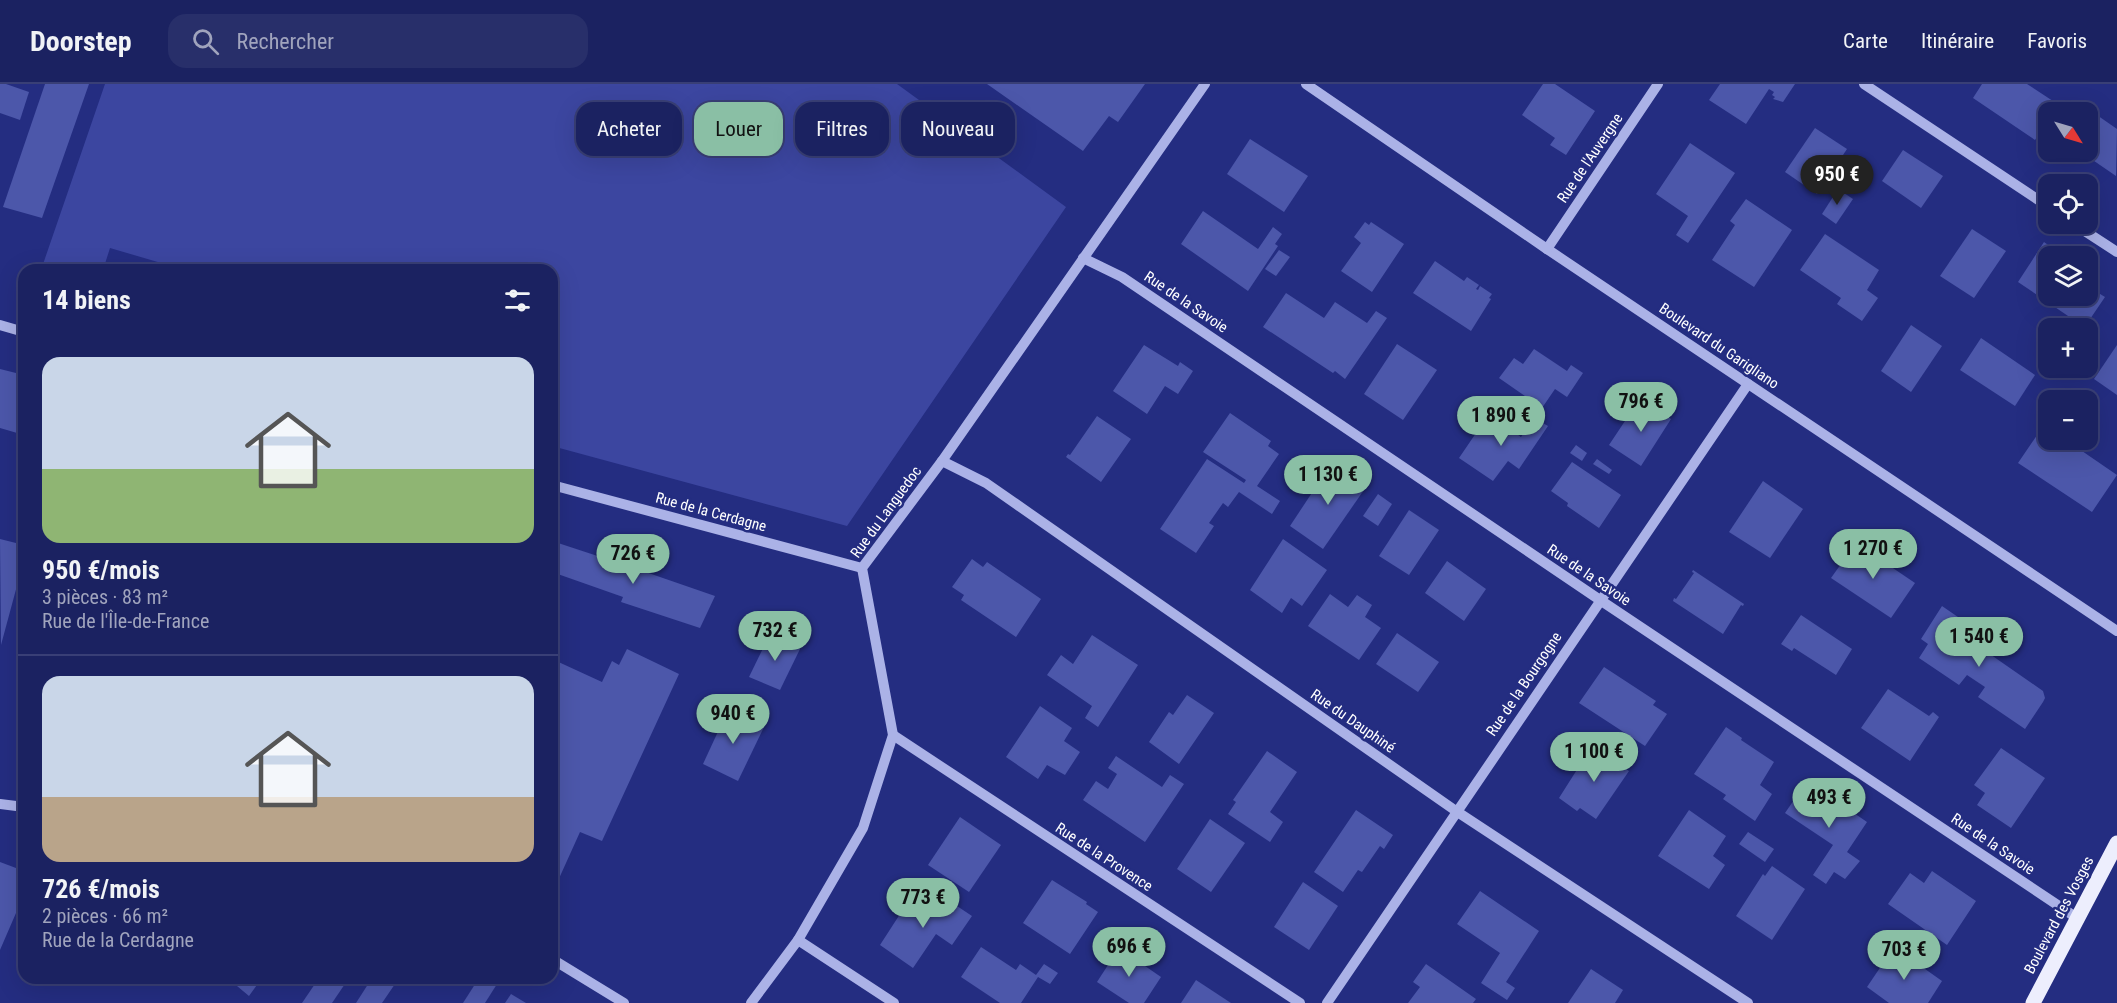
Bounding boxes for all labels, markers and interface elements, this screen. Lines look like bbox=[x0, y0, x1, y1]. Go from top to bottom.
search box bbox=[168, 14, 588, 68]
text: Doorstep bbox=[30, 25, 132, 58]
icon: search bbox=[189, 25, 222, 58]
text: Rechercher bbox=[237, 29, 334, 54]
text: Carte bbox=[1843, 29, 1888, 53]
text: Itinéraire bbox=[1921, 29, 1994, 53]
text: Favoris bbox=[2027, 29, 2087, 53]
chip: Acheter bbox=[576, 102, 682, 156]
chip: Louer bbox=[694, 102, 783, 156]
chip: Filtres bbox=[795, 102, 889, 156]
chip: Nouveau bbox=[901, 102, 1015, 156]
north arrow bbox=[2038, 102, 2098, 162]
map controls bbox=[2038, 102, 2098, 450]
street label: Rue de l'Auvergne bbox=[1553, 110, 1627, 206]
pin: 950 € bbox=[1795, 155, 1879, 206]
text: 950 € bbox=[1814, 162, 1860, 186]
button: locate bbox=[2038, 174, 2098, 234]
button: layers bbox=[2038, 246, 2098, 306]
street label: Rue de la Savoie bbox=[1141, 267, 1231, 337]
icon: filters bbox=[501, 284, 534, 317]
text: 14 biens bbox=[42, 285, 131, 315]
street label: Boulevard du Garigliano bbox=[1656, 299, 1782, 393]
button: + bbox=[2038, 318, 2098, 378]
pin: 796 € bbox=[1599, 382, 1683, 433]
text: 796 € bbox=[1618, 389, 1664, 413]
button: − bbox=[2038, 390, 2098, 450]
icon: home bbox=[234, 396, 342, 504]
pin: 1 890 € bbox=[1446, 396, 1556, 447]
text: 1 890 € bbox=[1471, 403, 1531, 427]
pin: 1 130 € bbox=[1273, 455, 1383, 506]
text: 1 130 € bbox=[1298, 462, 1358, 486]
street label: Rue du Languedoc bbox=[847, 463, 925, 561]
street label: Rue de la Cerdagne bbox=[654, 489, 768, 535]
pin: 1 270 € bbox=[1818, 529, 1928, 580]
pin: 726 € bbox=[591, 534, 675, 585]
text: 1 270 € bbox=[1843, 536, 1903, 560]
street label: Rue de la Savoie bbox=[1544, 540, 1634, 610]
text: 726 € bbox=[610, 541, 656, 565]
text: 950 €/mois bbox=[42, 555, 160, 585]
text: 3 pièces · 83 m² bbox=[42, 585, 168, 609]
text: Rue de l'Île-de-France bbox=[42, 609, 209, 633]
pin: 732 € bbox=[733, 611, 817, 662]
pin: 1 540 € bbox=[1924, 617, 2034, 668]
text: 732 € bbox=[752, 618, 798, 642]
text: 1 540 € bbox=[1949, 624, 2009, 648]
street label: Rue de la Bourgogne bbox=[1483, 629, 1565, 739]
street label: Rue du Dauphiné bbox=[1307, 685, 1399, 757]
pin: 940 € bbox=[691, 694, 775, 745]
text: 940 € bbox=[710, 701, 756, 725]
icon: home bbox=[234, 715, 342, 823]
pin: 1 100 € bbox=[1539, 732, 1649, 783]
text: 1 100 € bbox=[1564, 739, 1624, 763]
pin: 493 € bbox=[1787, 778, 1871, 829]
text: 493 € bbox=[1806, 785, 1852, 809]
street label: Rue de la Savoie bbox=[1948, 809, 2038, 879]
street label: Rue de la Provence bbox=[1052, 819, 1156, 895]
street label: Boulevard des Vosges bbox=[2020, 853, 2098, 977]
text: 726 €/mois bbox=[42, 874, 160, 904]
pin: 773 € bbox=[881, 878, 965, 929]
text: 773 € bbox=[900, 885, 946, 909]
text: 2 pièces · 66 m² bbox=[42, 904, 168, 928]
pin: 696 € bbox=[1087, 927, 1171, 978]
text: Rue de la Cerdagne bbox=[42, 928, 194, 952]
pin: 703 € bbox=[1862, 930, 1946, 981]
text: 696 € bbox=[1106, 934, 1152, 958]
text: 703 € bbox=[1881, 937, 1927, 961]

